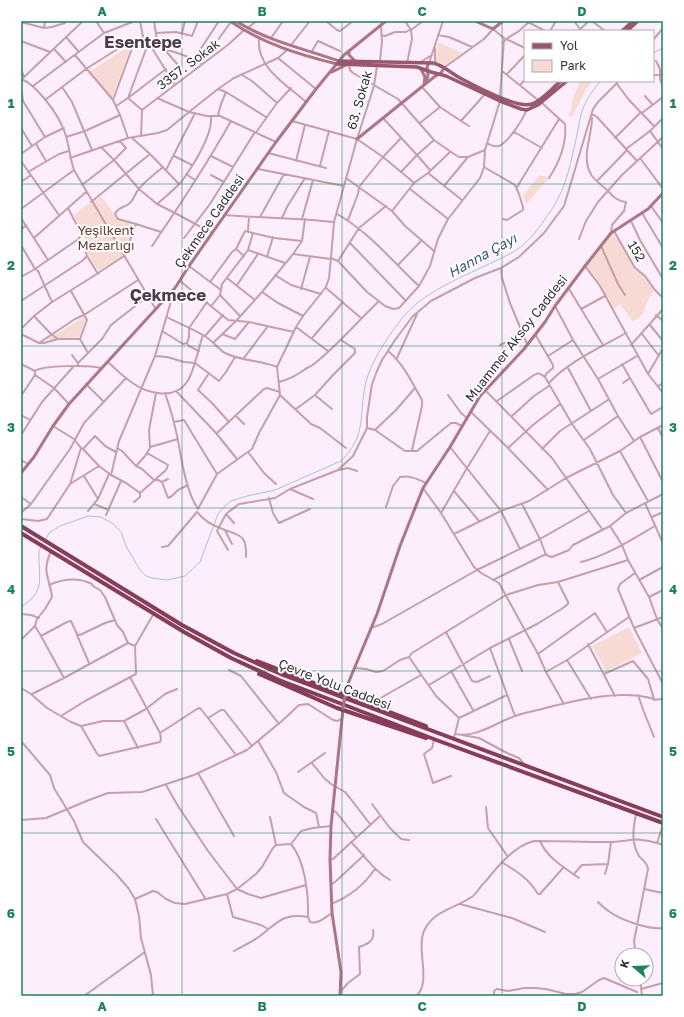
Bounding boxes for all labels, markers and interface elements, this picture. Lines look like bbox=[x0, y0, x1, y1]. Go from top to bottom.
text: A bbox=[97, 3, 107, 19]
text: B bbox=[257, 3, 267, 19]
text: C bbox=[417, 3, 427, 19]
text: D bbox=[577, 3, 587, 19]
legend bbox=[524, 30, 654, 82]
district label: Esentepe bbox=[104, 31, 182, 52]
street label: 3357. Sokak bbox=[153, 35, 223, 93]
text: Yol bbox=[560, 38, 578, 53]
text: Park bbox=[560, 58, 586, 73]
street label: 63. Sokak bbox=[343, 68, 375, 131]
text: 1 bbox=[8, 95, 15, 111]
text: 1 bbox=[670, 95, 677, 111]
street label: Çekmece Caddesi bbox=[171, 171, 247, 271]
park label: Yeşilkent Mezarlığı bbox=[77, 222, 135, 253]
water label: Hanna Çayı bbox=[445, 229, 520, 281]
street label: 152 bbox=[625, 238, 649, 264]
text: 2 bbox=[7, 257, 15, 273]
text: 2 bbox=[669, 257, 677, 273]
street label: Muammer Aksoy Caddesi bbox=[462, 271, 570, 405]
district label: Çekmece bbox=[130, 284, 206, 305]
text: 3 bbox=[7, 419, 15, 435]
text: 3 bbox=[669, 419, 677, 435]
text: 4 bbox=[7, 581, 15, 597]
text: 4 bbox=[669, 581, 677, 597]
street label: Çevre Yolu Caddesi bbox=[276, 655, 394, 713]
text: 5 bbox=[7, 743, 15, 759]
text: 5 bbox=[669, 743, 677, 759]
text: 6 bbox=[7, 905, 15, 921]
text: 6 bbox=[669, 905, 677, 921]
north arrow bbox=[614, 947, 654, 987]
text: K bbox=[617, 958, 632, 969]
text: A bbox=[97, 998, 107, 1014]
text: B bbox=[257, 998, 267, 1014]
text: C bbox=[417, 998, 427, 1014]
text: D bbox=[577, 998, 587, 1014]

